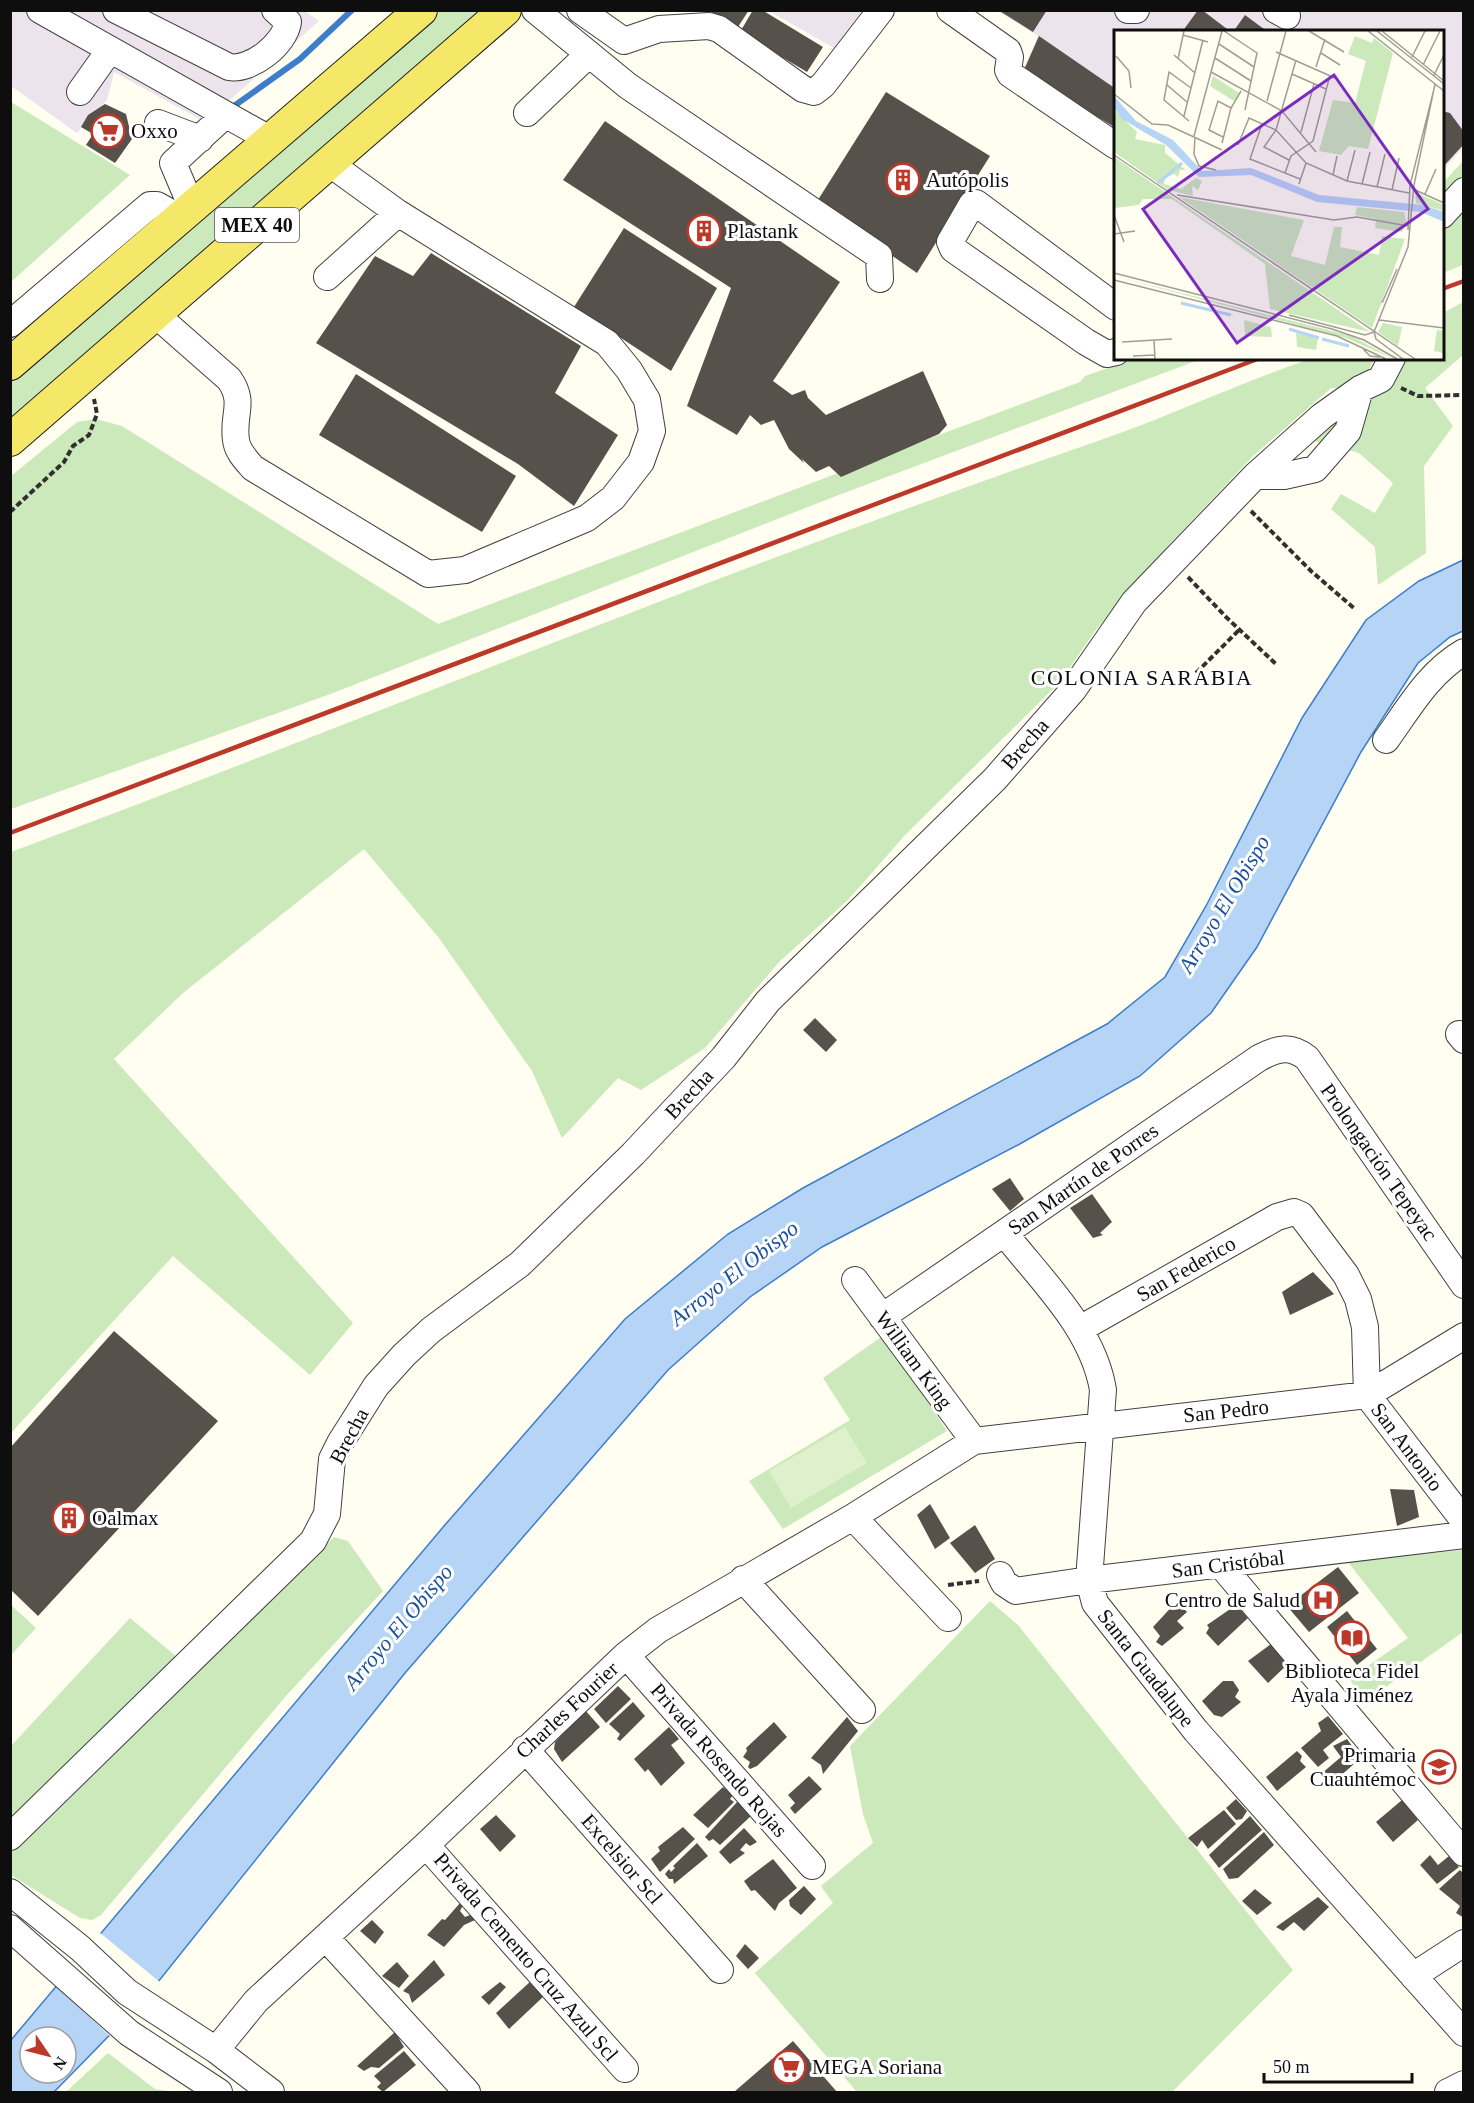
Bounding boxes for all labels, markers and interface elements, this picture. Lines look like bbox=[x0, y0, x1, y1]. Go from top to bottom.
inset map bbox=[1114, 30, 1444, 360]
supermarket icon: Oxxo bbox=[90, 113, 126, 149]
place label: Oxxo bbox=[131, 119, 178, 143]
building icon: Autópolis bbox=[885, 162, 921, 198]
place label: Autópolis bbox=[926, 168, 1009, 192]
road number: MEX 40 bbox=[215, 208, 299, 242]
building icon: Plastank bbox=[686, 213, 722, 249]
place label: Plastank bbox=[727, 219, 799, 243]
district label: COLONIA SARABIA bbox=[1031, 665, 1253, 690]
street label: Brecha bbox=[996, 713, 1054, 774]
water label: Arroyo El Obispo bbox=[1172, 831, 1275, 979]
street label: Brecha bbox=[660, 1064, 719, 1124]
street label: Prolongación Tepeyac bbox=[1316, 1079, 1442, 1245]
street label: San Martín de Porres bbox=[1003, 1118, 1163, 1240]
water label: Arroyo El Obispo bbox=[663, 1215, 803, 1332]
street label: San Federico bbox=[1132, 1231, 1240, 1307]
street label: William King bbox=[870, 1306, 958, 1414]
street label: San Pedro bbox=[1182, 1395, 1270, 1427]
street label: San Antonio bbox=[1366, 1398, 1448, 1496]
street label: Brecha bbox=[324, 1404, 374, 1468]
building icon: Oalmax bbox=[51, 1500, 87, 1536]
place label: Oalmax bbox=[92, 1506, 159, 1530]
street label: San Cristóbal bbox=[1170, 1545, 1286, 1583]
water label: Arroyo El Obispo bbox=[337, 1559, 458, 1696]
hospital icon: Centro de Salud bbox=[1305, 1582, 1341, 1618]
place label: Centro de Salud bbox=[1165, 1588, 1300, 1612]
street label: Santa Guadalupe bbox=[1093, 1604, 1199, 1732]
library icon: Biblioteca Fidel Ayala Jiménez bbox=[1334, 1620, 1370, 1656]
street label: Charles Fourier bbox=[511, 1656, 623, 1764]
place label: Biblioteca Fidel Ayala Jiménez bbox=[1285, 1659, 1420, 1707]
street label: Privada Rosendo Rojas bbox=[646, 1678, 792, 1842]
place label: Primaria Cuauhtémoc bbox=[1310, 1743, 1417, 1791]
school or university icon: Primaria Cuauhtémoc bbox=[1421, 1749, 1457, 1785]
street label: Excelsior Scl bbox=[576, 1809, 668, 1909]
street label: Privada Cemento Cruz Azul Scl bbox=[429, 1848, 623, 2066]
north arrow bbox=[18, 2025, 78, 2085]
scale bar bbox=[1264, 2046, 1412, 2084]
supermarket icon: MEGA Soriana bbox=[771, 2049, 807, 2085]
text: N bbox=[49, 2054, 70, 2073]
place label: MEGA Soriana bbox=[812, 2055, 943, 2079]
text: 50 m bbox=[1273, 2057, 1310, 2077]

